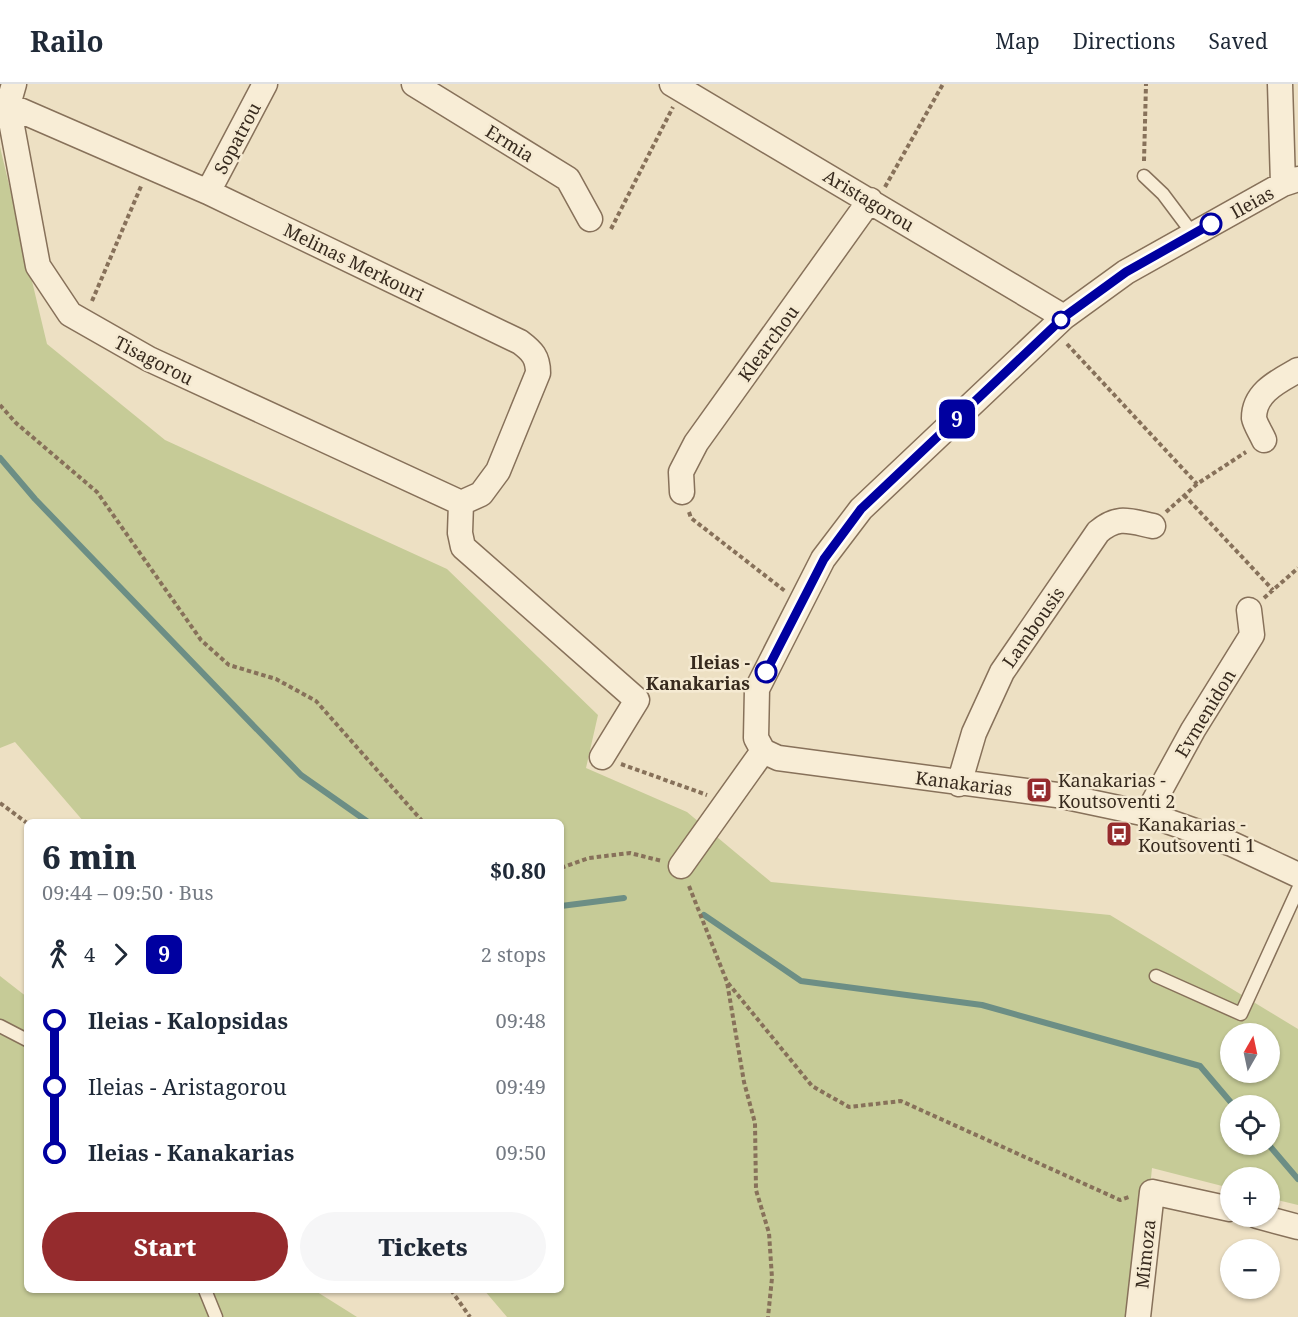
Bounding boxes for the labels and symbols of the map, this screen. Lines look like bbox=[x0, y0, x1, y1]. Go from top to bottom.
street label: Sopatrou bbox=[208, 97, 266, 178]
street label: Ermia bbox=[481, 119, 539, 167]
street label: Aristagorou bbox=[819, 163, 919, 237]
street label: Ileias bbox=[1226, 180, 1278, 224]
unlabelled marker bbox=[1200, 213, 1222, 235]
street label: Melinas Merkouri bbox=[280, 218, 429, 307]
street label: Klearchou bbox=[732, 300, 804, 386]
unlabelled marker bbox=[1052, 311, 1070, 329]
street label: Tisagorou bbox=[110, 330, 198, 390]
line badge: 9 bbox=[938, 400, 976, 438]
street label: Lambousis bbox=[996, 582, 1070, 672]
place label: Ileias - Kanakarias bbox=[646, 650, 750, 695]
marker: Ileias - Kanakarias bbox=[755, 661, 777, 683]
street label: Evmenidon bbox=[1169, 664, 1241, 761]
street label: Kanakarias bbox=[914, 765, 1014, 801]
place label: Kanakarias - Koutsoventi 2 bbox=[1058, 768, 1175, 813]
bus stop icon: Kanakarias - Koutsoventi 2 bbox=[1024, 775, 1054, 805]
place label: Kanakarias - Koutsoventi 1 bbox=[1138, 812, 1255, 857]
bus stop icon: Kanakarias - Koutsoventi 1 bbox=[1104, 819, 1134, 849]
north arrow bbox=[1220, 1023, 1280, 1083]
street label: Mimoza bbox=[1129, 1218, 1161, 1290]

